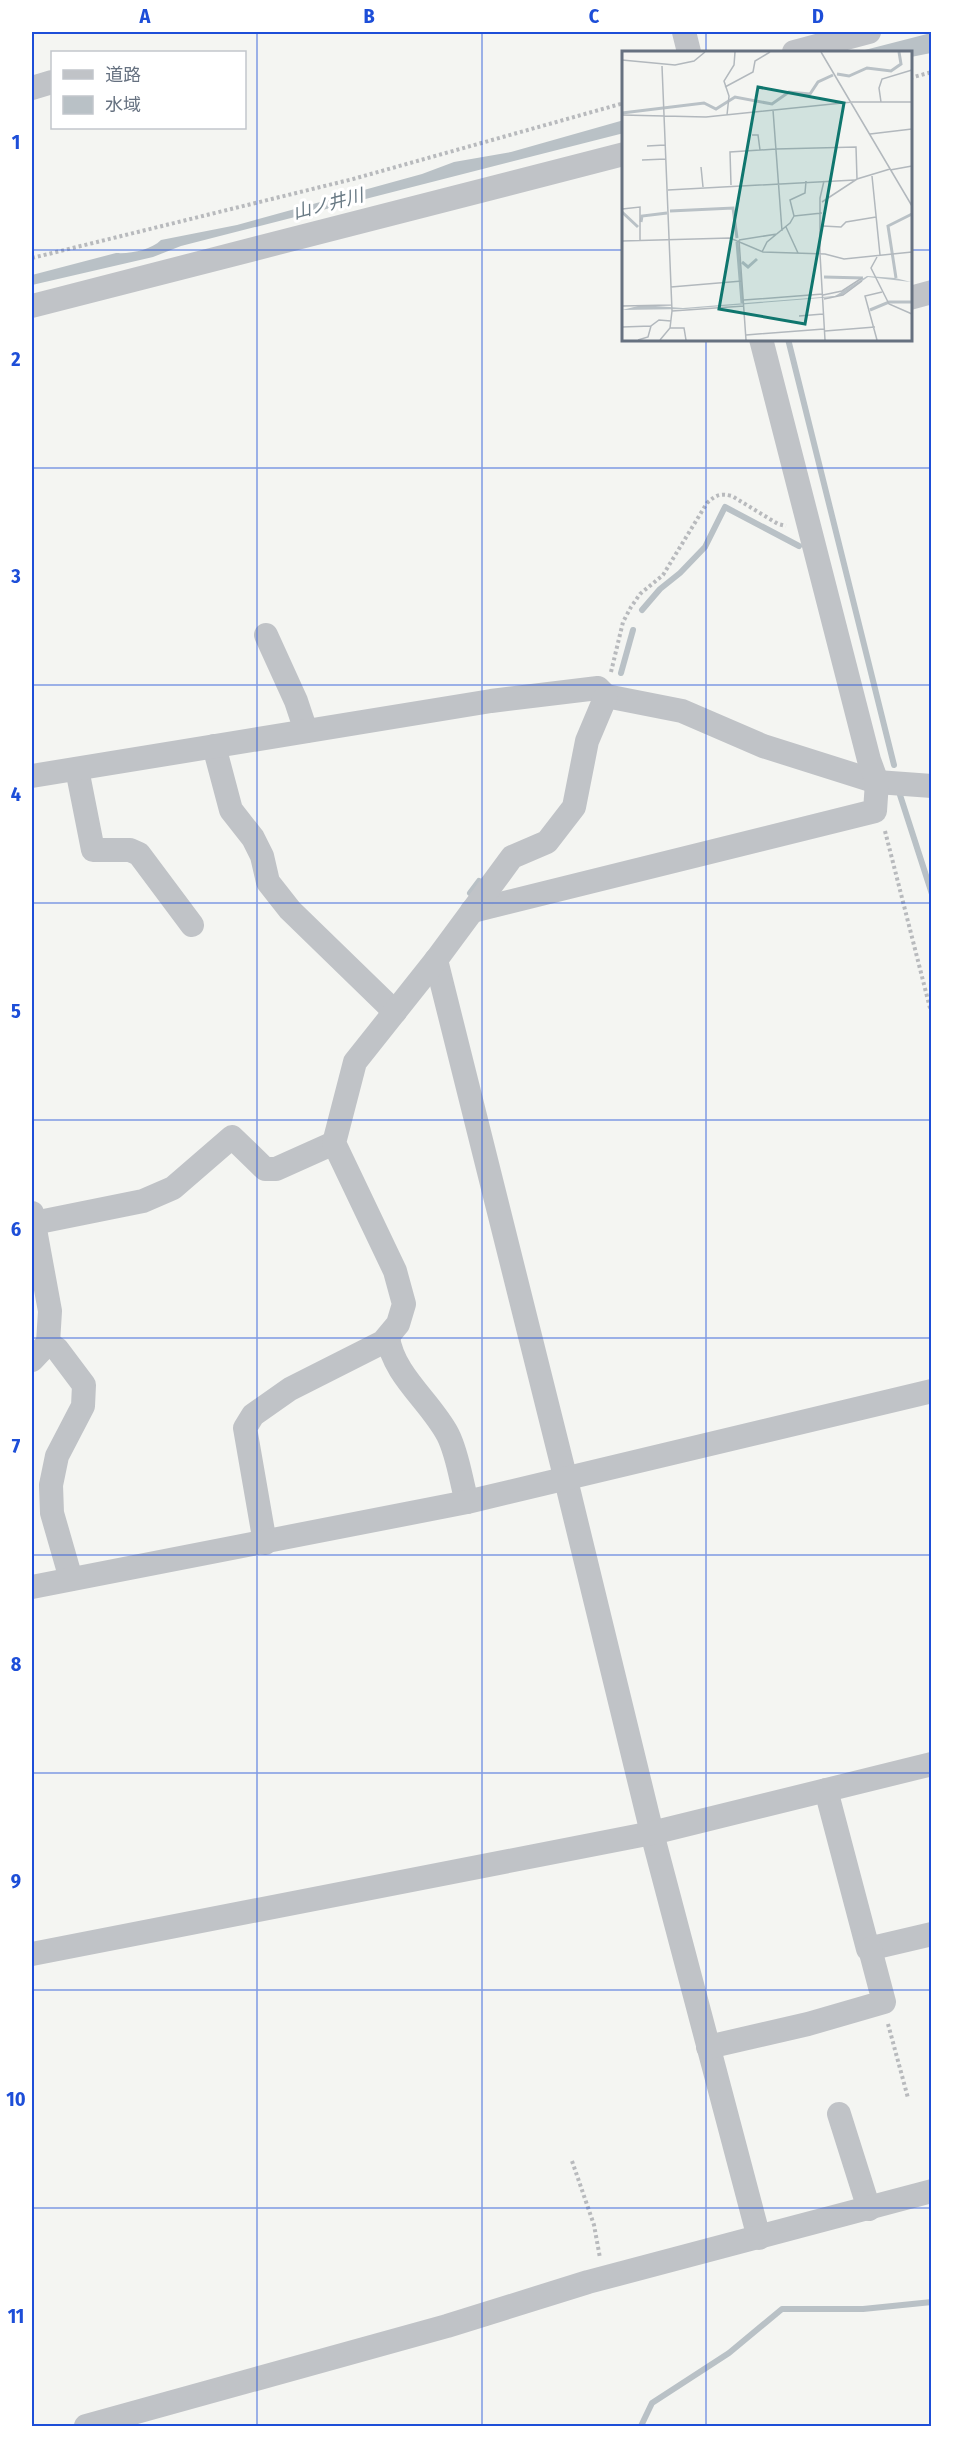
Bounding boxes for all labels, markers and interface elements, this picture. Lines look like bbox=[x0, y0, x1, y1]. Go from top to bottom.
text: A bbox=[139, 4, 152, 28]
text: B bbox=[363, 4, 375, 28]
text: C bbox=[589, 4, 600, 28]
text: D bbox=[812, 4, 824, 28]
legend bbox=[51, 51, 246, 129]
inset map bbox=[622, 51, 912, 340]
text: 道路 bbox=[105, 64, 141, 86]
text: 水域 bbox=[105, 94, 141, 116]
text: 1 bbox=[12, 130, 20, 154]
water label: 山ノ井川 bbox=[290, 184, 368, 224]
text: 2 bbox=[10, 347, 21, 371]
text: 3 bbox=[10, 564, 21, 588]
text: 4 bbox=[11, 782, 21, 806]
text: 5 bbox=[11, 999, 21, 1023]
text: 6 bbox=[11, 1217, 21, 1241]
text: 7 bbox=[12, 1434, 21, 1458]
text: 8 bbox=[11, 1652, 22, 1676]
text: 9 bbox=[11, 1869, 21, 1893]
text: 10 bbox=[6, 2087, 26, 2111]
text: 11 bbox=[8, 2304, 24, 2328]

